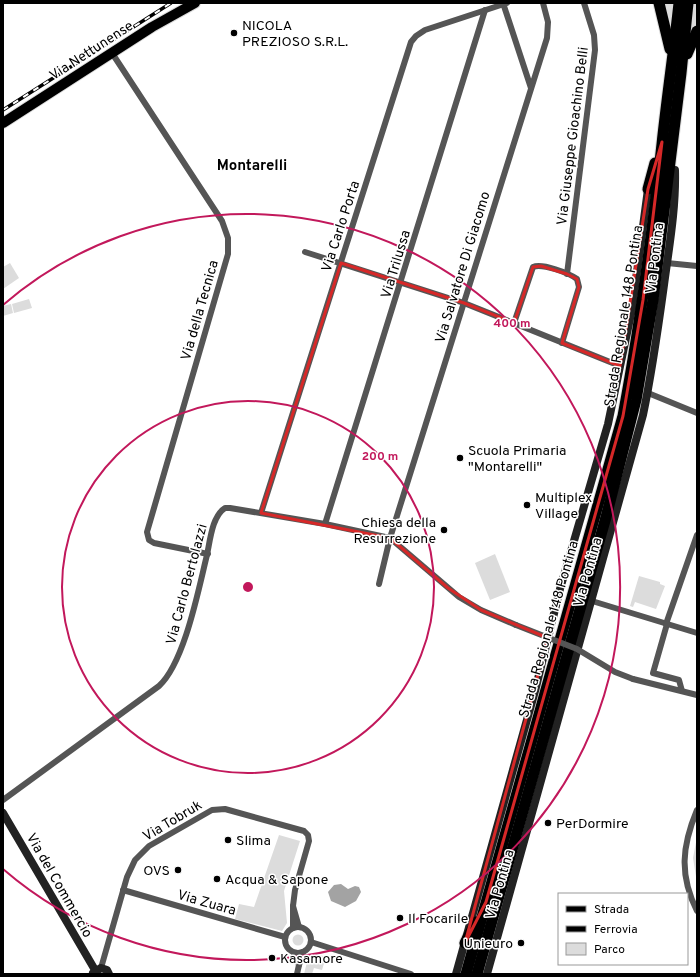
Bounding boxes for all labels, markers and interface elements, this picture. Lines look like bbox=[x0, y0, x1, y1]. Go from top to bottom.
street label: Via Nettunense bbox=[47, 18, 137, 85]
place label: NICOLA PREZIOSO S.R.L. bbox=[242, 18, 348, 51]
marker: NICOLA PREZIOSO S.R.L. bbox=[229, 28, 239, 38]
street label: Via Giuseppe Gioachino Belli bbox=[554, 46, 593, 226]
district label: Montarelli bbox=[217, 157, 287, 176]
street label: Via Carlo Porta bbox=[319, 179, 364, 274]
street label: Via Salvatore Di Giacomo bbox=[432, 189, 495, 345]
street label: Via Pontina bbox=[643, 222, 668, 295]
street label: Strada Regionale 148 Pontina bbox=[602, 224, 647, 408]
street label: Via Trilussa bbox=[378, 228, 415, 301]
street label: Via della Tecnica bbox=[178, 258, 223, 363]
text: 400 m bbox=[493, 316, 531, 332]
place label: Scuola Primaria "Montarelli" bbox=[468, 443, 566, 476]
text: 200 m bbox=[362, 449, 398, 465]
marker: Scuola Primaria "Montarelli" bbox=[455, 453, 465, 463]
place label: Multiplex Village bbox=[535, 490, 592, 523]
marker: Multiplex Village bbox=[522, 500, 532, 510]
place label: Chiesa della Resurrezione bbox=[353, 515, 436, 548]
street label: Via Carlo Bertolazzi bbox=[163, 522, 212, 647]
marker: Chiesa della Resurrezione bbox=[439, 525, 449, 535]
street label: Via Pontina bbox=[570, 536, 606, 609]
street label: Strada Regionale 148 Pontina bbox=[516, 539, 583, 720]
centre of rings bbox=[241, 580, 255, 594]
street label: Via Tobruk bbox=[140, 797, 205, 846]
place label: PerDormire bbox=[556, 816, 629, 833]
marker: PerDormire bbox=[543, 818, 553, 828]
street label: Via del Commercio bbox=[22, 830, 96, 941]
place label: Slima bbox=[236, 833, 271, 850]
marker: Slima bbox=[223, 835, 233, 845]
street label: Via Pontina bbox=[482, 848, 518, 921]
place label: OVS bbox=[143, 863, 170, 880]
marker: OVS bbox=[173, 865, 183, 875]
place label: Acqua & Sapone bbox=[225, 872, 328, 889]
marker: Acqua & Sapone bbox=[212, 874, 222, 884]
street label: Via Zuara bbox=[175, 887, 238, 920]
legend bbox=[558, 893, 688, 965]
text: Strada bbox=[594, 902, 629, 918]
place label: Il Focarile bbox=[408, 911, 468, 928]
marker: Il Focarile bbox=[395, 913, 405, 923]
text: Ferrovia bbox=[594, 922, 637, 938]
place label: Unieuro bbox=[463, 936, 513, 953]
marker: Unieuro bbox=[516, 938, 526, 948]
text: Parco bbox=[594, 942, 625, 958]
place label: Kasamore bbox=[280, 951, 343, 968]
marker: Kasamore bbox=[267, 953, 277, 963]

